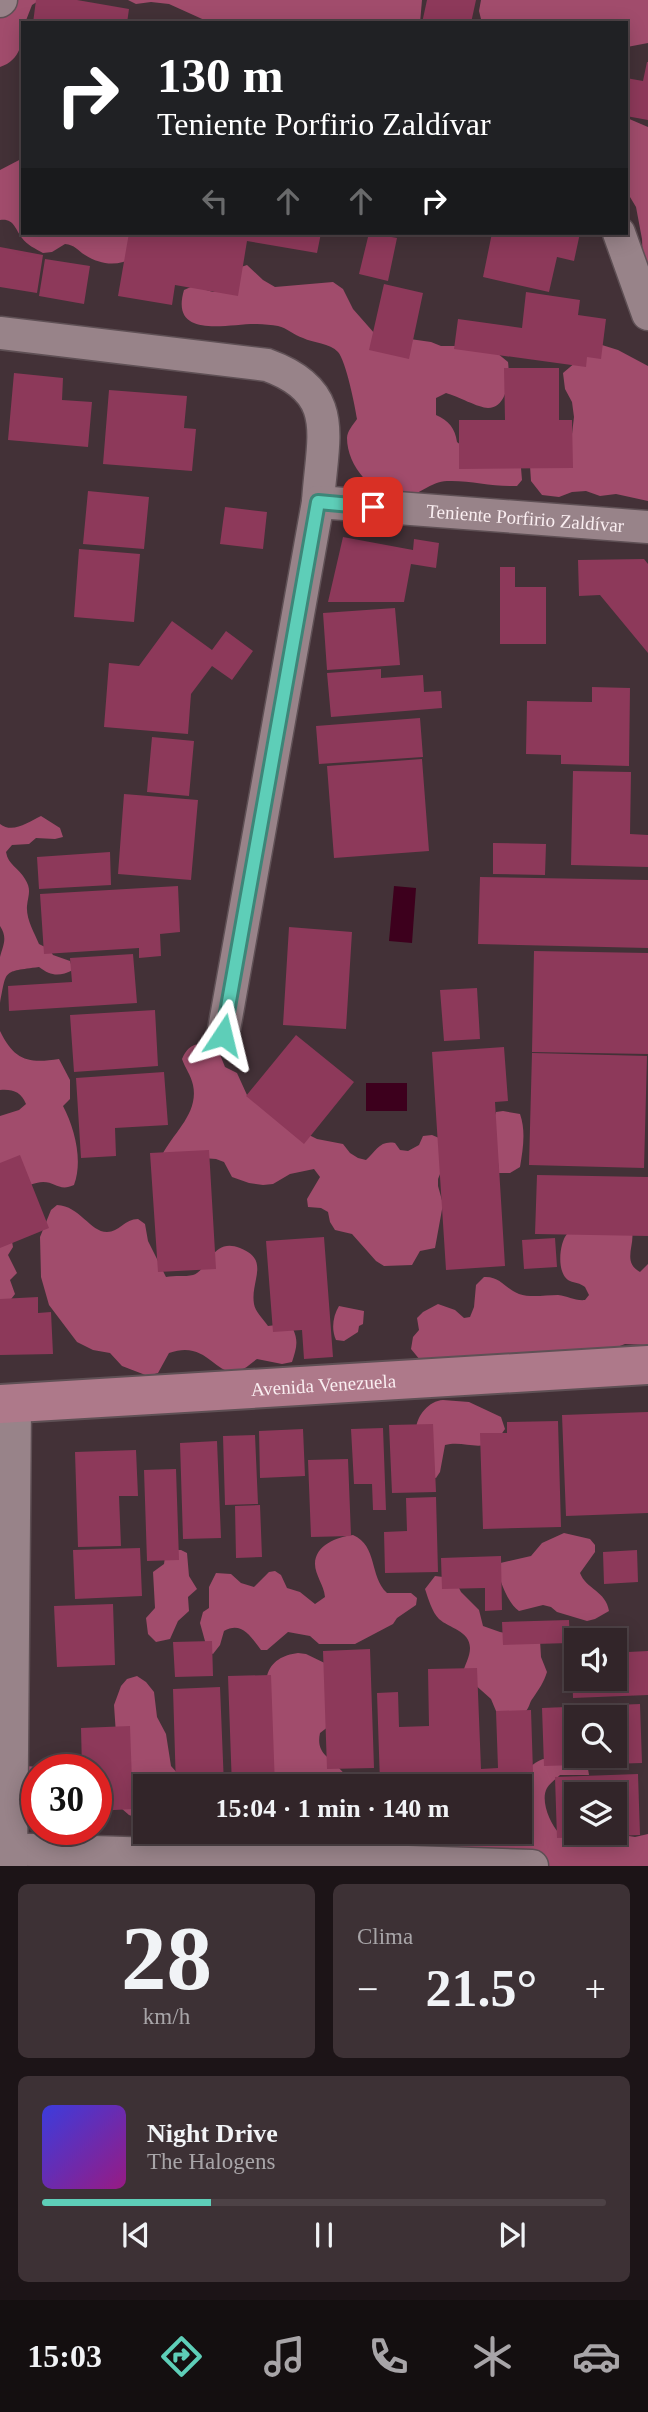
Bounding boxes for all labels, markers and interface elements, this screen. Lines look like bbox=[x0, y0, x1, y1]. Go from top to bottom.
text: 130 m bbox=[157, 48, 284, 103]
icon: right bbox=[42, 49, 133, 140]
text: Teniente Porfirio Zaldívar bbox=[157, 106, 491, 142]
icon: left bbox=[196, 182, 234, 220]
icon: ahead bbox=[269, 182, 307, 220]
icon: ahead bbox=[342, 182, 380, 220]
icon: right bbox=[415, 182, 453, 220]
pin bbox=[343, 477, 403, 537]
icon: arrive bbox=[354, 488, 392, 526]
street label: Teniente Porfirio Zaldívar bbox=[426, 500, 626, 536]
position arrow bbox=[186, 998, 260, 1072]
street label: Avenida Venezuela bbox=[250, 1370, 397, 1399]
map controls bbox=[564, 1628, 627, 1845]
button: sound bbox=[564, 1628, 627, 1691]
button: search bbox=[564, 1705, 627, 1768]
speed limit sign: 30 bbox=[21, 1754, 112, 1845]
button: layers bbox=[564, 1782, 627, 1845]
text: 15:04 · 1 min · 140 m bbox=[216, 1794, 450, 1823]
text: 28 bbox=[121, 1908, 212, 2009]
text: Clima bbox=[357, 1924, 413, 1949]
text: 21.5° bbox=[426, 1960, 537, 2017]
text: − bbox=[357, 1968, 378, 2010]
text: + bbox=[585, 1968, 606, 2010]
text: km/h bbox=[143, 2004, 190, 2029]
text: Night Drive bbox=[147, 2119, 278, 2148]
text: The Halogens bbox=[147, 2149, 275, 2174]
icon: previous bbox=[117, 2216, 155, 2254]
icon: pause bbox=[305, 2216, 343, 2254]
icon: next bbox=[493, 2216, 531, 2254]
icon: directions bbox=[157, 2332, 206, 2381]
icon: music bbox=[260, 2332, 309, 2381]
icon: phone bbox=[364, 2332, 413, 2381]
icon: climate bbox=[468, 2332, 517, 2381]
icon: car bbox=[572, 2332, 621, 2381]
text: 15:03 bbox=[27, 2338, 102, 2374]

